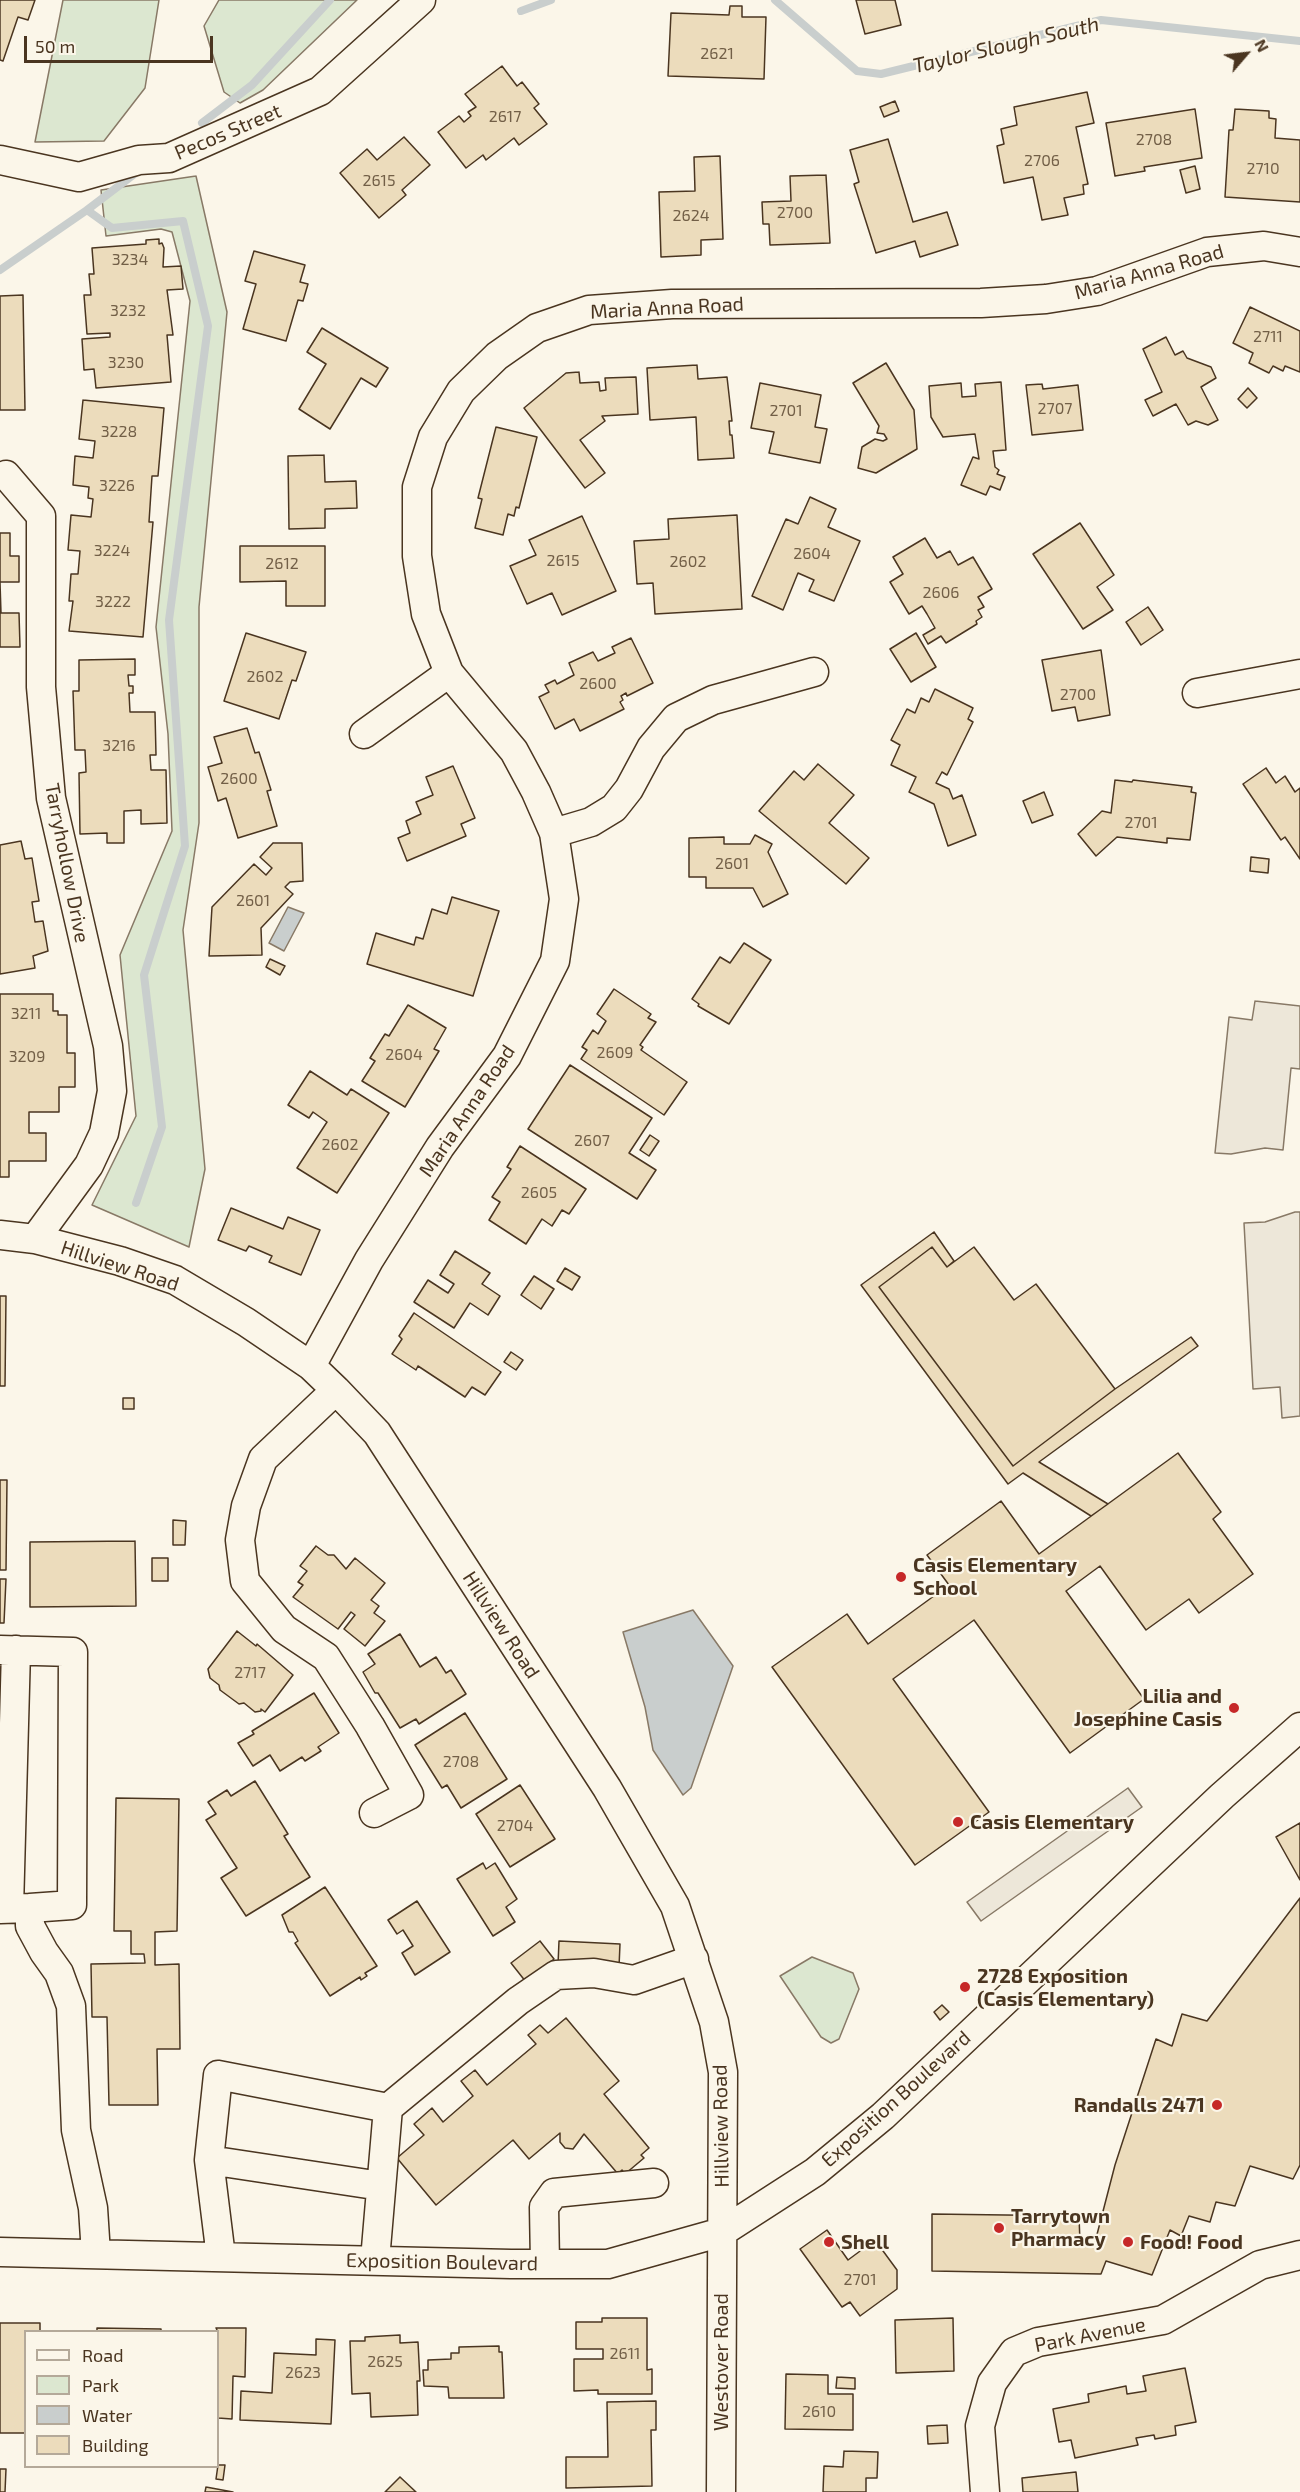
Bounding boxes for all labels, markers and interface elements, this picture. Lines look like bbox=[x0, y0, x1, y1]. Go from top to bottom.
water label: Taylor Slough South bbox=[910, 11, 1102, 79]
scale bar bbox=[27, 24, 216, 62]
north arrow bbox=[1216, 24, 1276, 84]
text: 50 m bbox=[35, 35, 75, 57]
text: N bbox=[1251, 36, 1273, 55]
house number: 2621 bbox=[700, 44, 734, 64]
street label: Pecos Street bbox=[171, 99, 285, 165]
house number: 2617 bbox=[489, 107, 521, 127]
house number: 2708 bbox=[1136, 130, 1172, 150]
house number: 2706 bbox=[1024, 151, 1060, 171]
house number: 2710 bbox=[1246, 159, 1280, 179]
house number: 2615 bbox=[362, 171, 396, 191]
house number: 2700 bbox=[777, 203, 813, 223]
house number: 2624 bbox=[673, 206, 709, 226]
street label: Maria Anna Road bbox=[1072, 239, 1226, 305]
house number: 3234 bbox=[112, 250, 148, 270]
street label: Maria Anna Road bbox=[589, 292, 745, 324]
house number: 3232 bbox=[110, 301, 146, 321]
house number: 2711 bbox=[1253, 327, 1283, 347]
house number: 3230 bbox=[108, 353, 144, 373]
house number: 2707 bbox=[1037, 399, 1073, 419]
house number: 2701 bbox=[769, 401, 803, 421]
house number: 3228 bbox=[101, 422, 137, 442]
house number: 3226 bbox=[99, 476, 135, 496]
house number: 3224 bbox=[94, 541, 130, 561]
house number: 2604 bbox=[793, 544, 831, 564]
house number: 2615 bbox=[546, 551, 580, 571]
house number: 2602 bbox=[670, 552, 706, 572]
house number: 2612 bbox=[265, 554, 299, 574]
house number: 2606 bbox=[923, 583, 959, 603]
house number: 3222 bbox=[95, 592, 131, 612]
house number: 2602 bbox=[247, 667, 283, 687]
house number: 2600 bbox=[579, 674, 617, 694]
house number: 2700 bbox=[1060, 685, 1096, 705]
house number: 3216 bbox=[102, 736, 136, 756]
house number: 2600 bbox=[220, 769, 258, 789]
street label: Tarryhollow Drive bbox=[40, 781, 94, 945]
house number: 2701 bbox=[1124, 813, 1158, 833]
house number: 2601 bbox=[715, 854, 749, 874]
house number: 2601 bbox=[236, 891, 270, 911]
house number: 3211 bbox=[11, 1004, 41, 1024]
street label: Maria Anna Road bbox=[414, 1040, 520, 1182]
house number: 2609 bbox=[597, 1043, 633, 1063]
house number: 2604 bbox=[385, 1045, 423, 1065]
house number: 3209 bbox=[9, 1047, 45, 1067]
house number: 2607 bbox=[574, 1131, 610, 1151]
house number: 2602 bbox=[322, 1135, 358, 1155]
house number: 2605 bbox=[521, 1183, 557, 1203]
street label: Hillview Road bbox=[58, 1236, 182, 1296]
place label: Casis Elementary School bbox=[913, 1553, 1077, 1600]
street label: Hillview Road bbox=[457, 1567, 545, 1683]
marker: Casis Elementary School bbox=[894, 1570, 908, 1584]
house number: 2717 bbox=[234, 1663, 266, 1683]
place label: Lilia and Josephine Casis bbox=[1074, 1684, 1222, 1731]
marker: Lilia and Josephine Casis bbox=[1227, 1701, 1241, 1715]
house number: 2708 bbox=[443, 1752, 479, 1772]
place label: Casis Elementary bbox=[970, 1810, 1134, 1834]
marker: Casis Elementary bbox=[951, 1815, 965, 1829]
house number: 2704 bbox=[497, 1816, 533, 1836]
place label: 2728 Exposition (Casis Elementary) bbox=[977, 1964, 1154, 2011]
marker: 2728 Exposition (Casis Elementary) bbox=[958, 1980, 972, 1994]
street label: Exposition Boulevard bbox=[816, 2026, 976, 2172]
street label: Hillview Road bbox=[708, 2064, 734, 2188]
place label: Randalls 2471 bbox=[1074, 2093, 1205, 2117]
marker: Randalls 2471 bbox=[1210, 2098, 1224, 2112]
place label: Tarrytown Pharmacy bbox=[1011, 2204, 1110, 2251]
marker: Tarrytown Pharmacy bbox=[992, 2221, 1006, 2235]
place label: Shell bbox=[841, 2230, 889, 2254]
place label: Food! Food bbox=[1140, 2230, 1243, 2254]
marker: Shell bbox=[822, 2235, 836, 2249]
marker: Food! Food bbox=[1121, 2235, 1135, 2249]
street label: Exposition Boulevard bbox=[346, 2248, 538, 2276]
house number: 2701 bbox=[843, 2270, 877, 2290]
street label: Westover Road bbox=[709, 2293, 733, 2431]
street label: Park Avenue bbox=[1033, 2312, 1147, 2358]
legend bbox=[24, 2330, 219, 2468]
text: Road bbox=[82, 2344, 123, 2366]
house number: 2611 bbox=[610, 2344, 640, 2364]
house number: 2625 bbox=[367, 2352, 403, 2372]
house number: 2623 bbox=[285, 2363, 321, 2383]
text: Park bbox=[82, 2374, 119, 2396]
house number: 2610 bbox=[802, 2402, 836, 2422]
text: Water bbox=[82, 2404, 132, 2426]
text: Building bbox=[82, 2434, 149, 2456]

